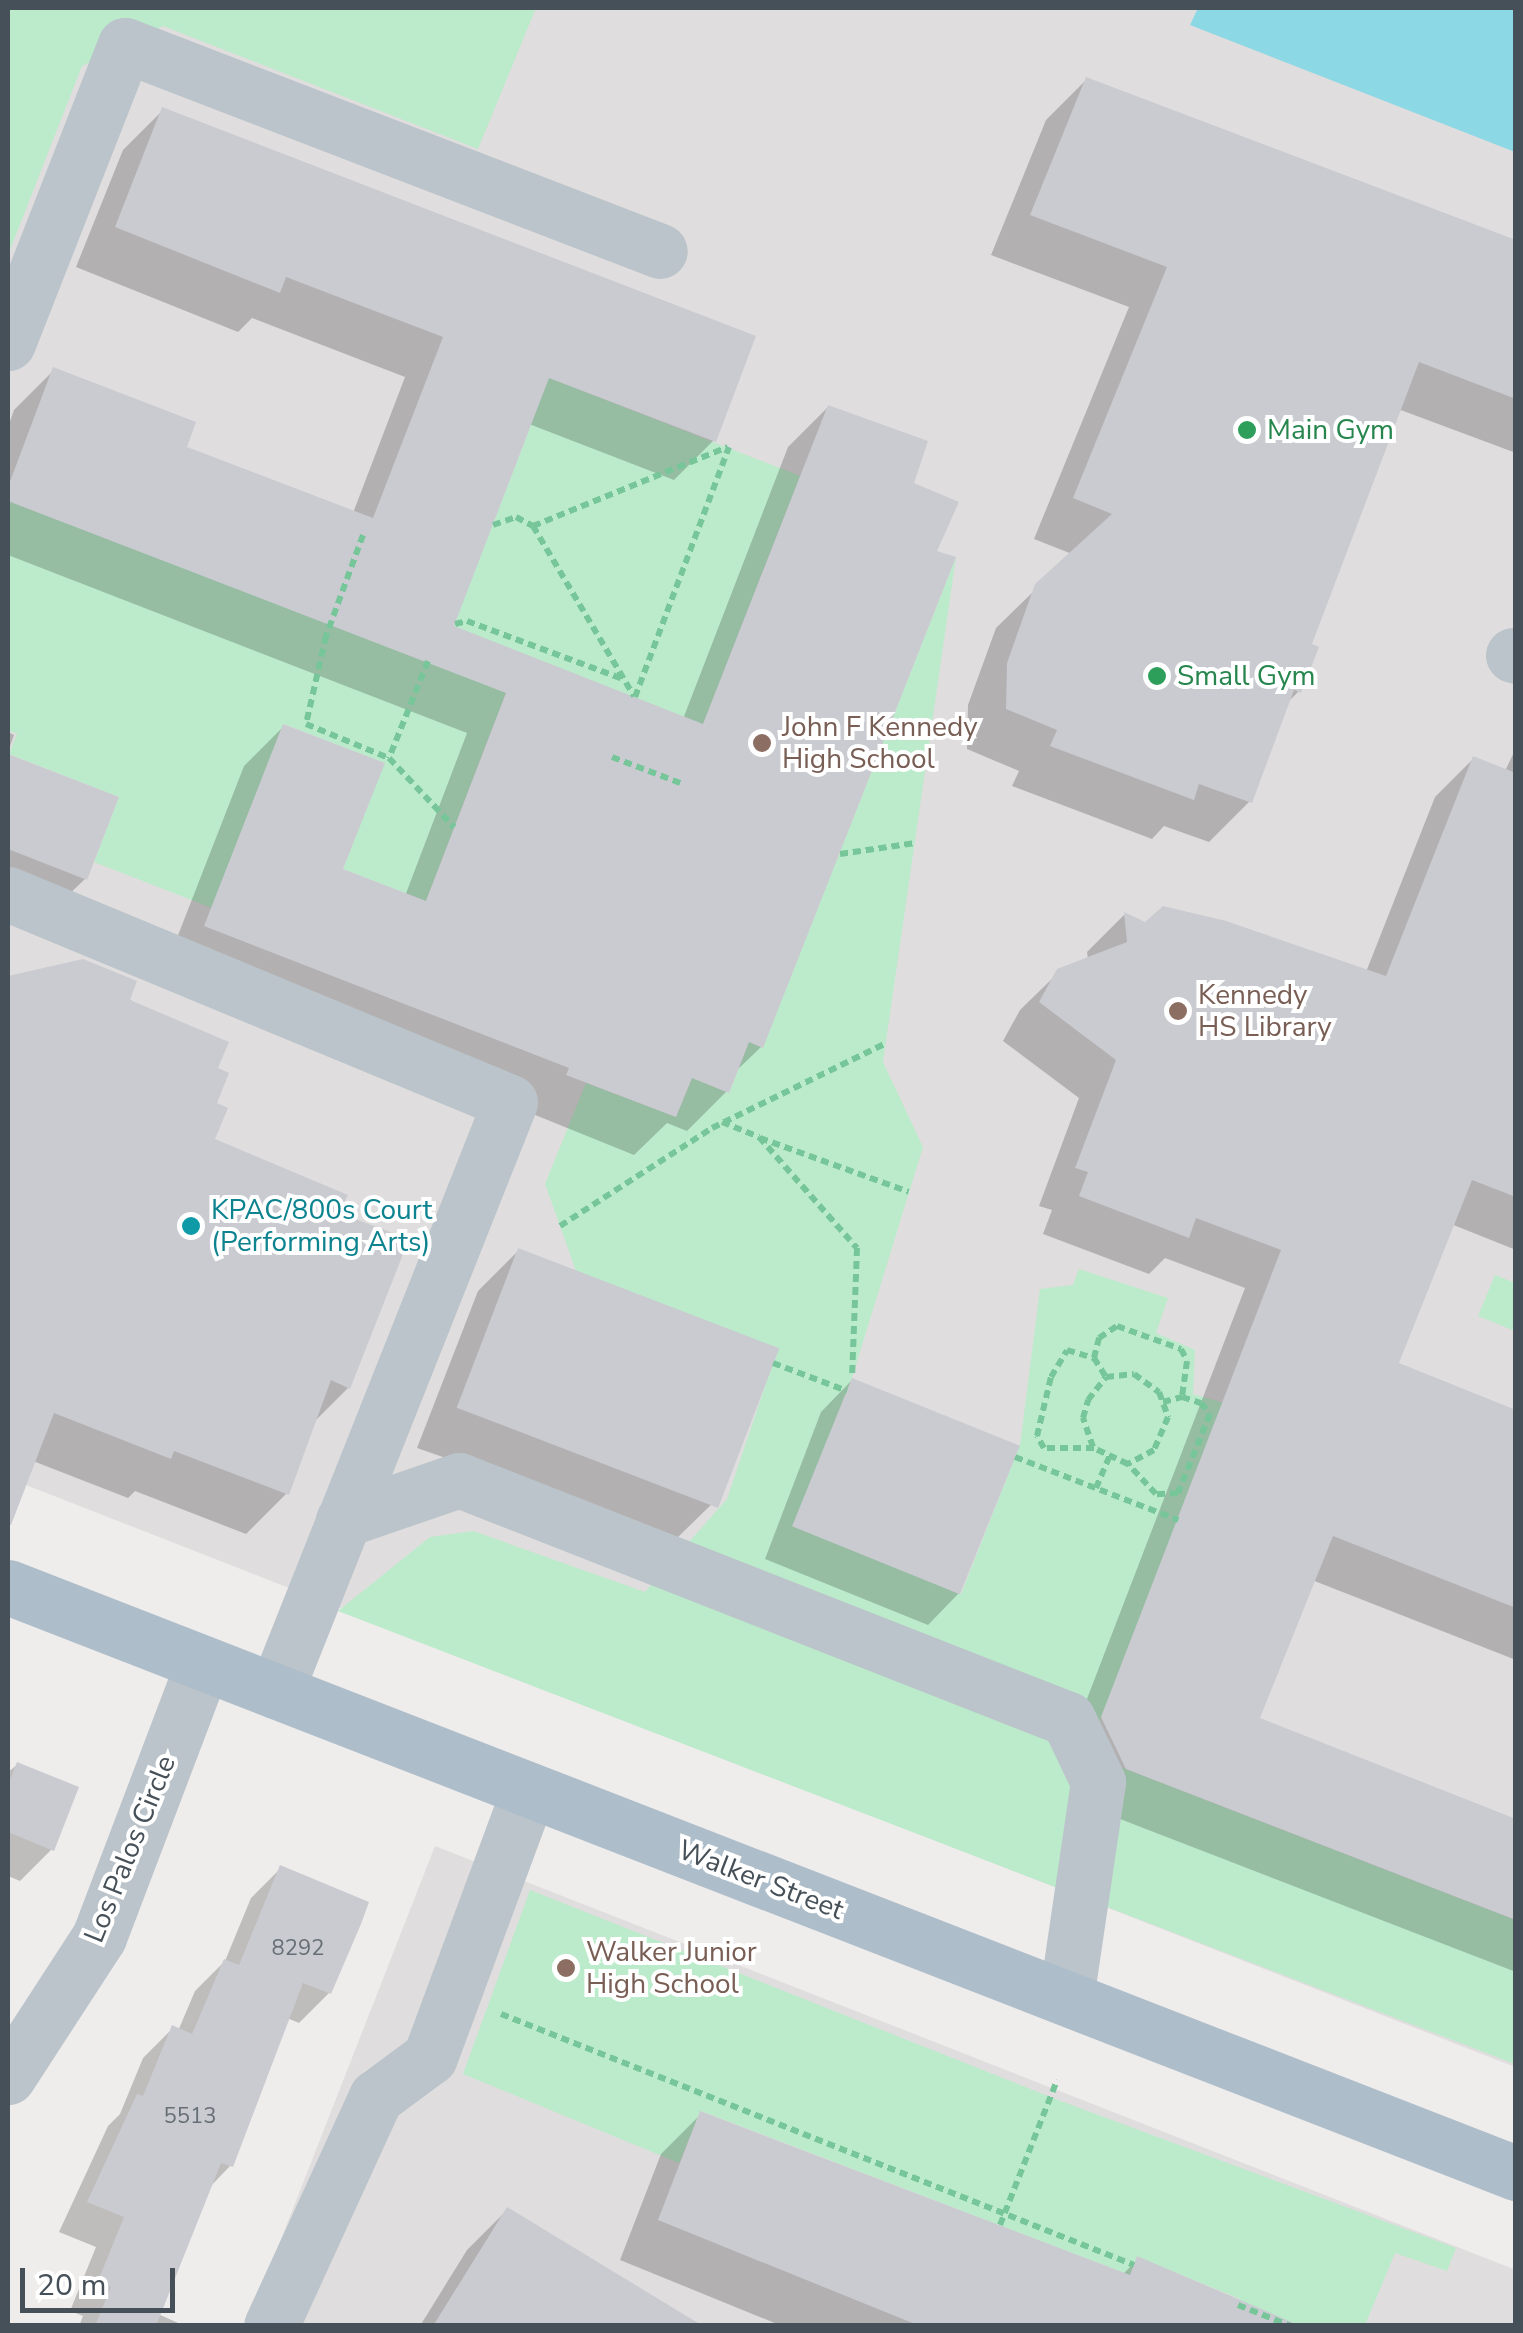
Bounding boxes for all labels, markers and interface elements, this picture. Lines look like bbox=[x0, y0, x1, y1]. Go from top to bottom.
place label: Main Gym bbox=[1267, 413, 1394, 447]
marker: Main Gym bbox=[1236, 419, 1258, 441]
place label: Small Gym bbox=[1177, 659, 1315, 693]
marker: Small Gym bbox=[1146, 665, 1168, 687]
place label: John F Kennedy High School bbox=[782, 710, 978, 776]
marker: John F Kennedy High School bbox=[751, 732, 773, 754]
place label: Kennedy HS Library bbox=[1198, 978, 1332, 1044]
marker: Kennedy HS Library bbox=[1167, 1000, 1189, 1022]
place label: KPAC/800s Court (Performing Arts) bbox=[211, 1193, 432, 1259]
marker: KPAC/800s Court (Performing Arts) bbox=[180, 1215, 202, 1237]
street label: Los Palos Circle bbox=[77, 1751, 183, 1947]
street label: Walker Street bbox=[674, 1833, 848, 1927]
place label: Walker Junior High School bbox=[586, 1935, 757, 2001]
house number: 8292 bbox=[272, 1936, 324, 1962]
marker: Walker Junior High School bbox=[555, 1957, 577, 1979]
house number: 5513 bbox=[164, 2104, 216, 2130]
scale bar bbox=[25, 2248, 180, 2310]
text: 20 m bbox=[37, 2265, 106, 2306]

